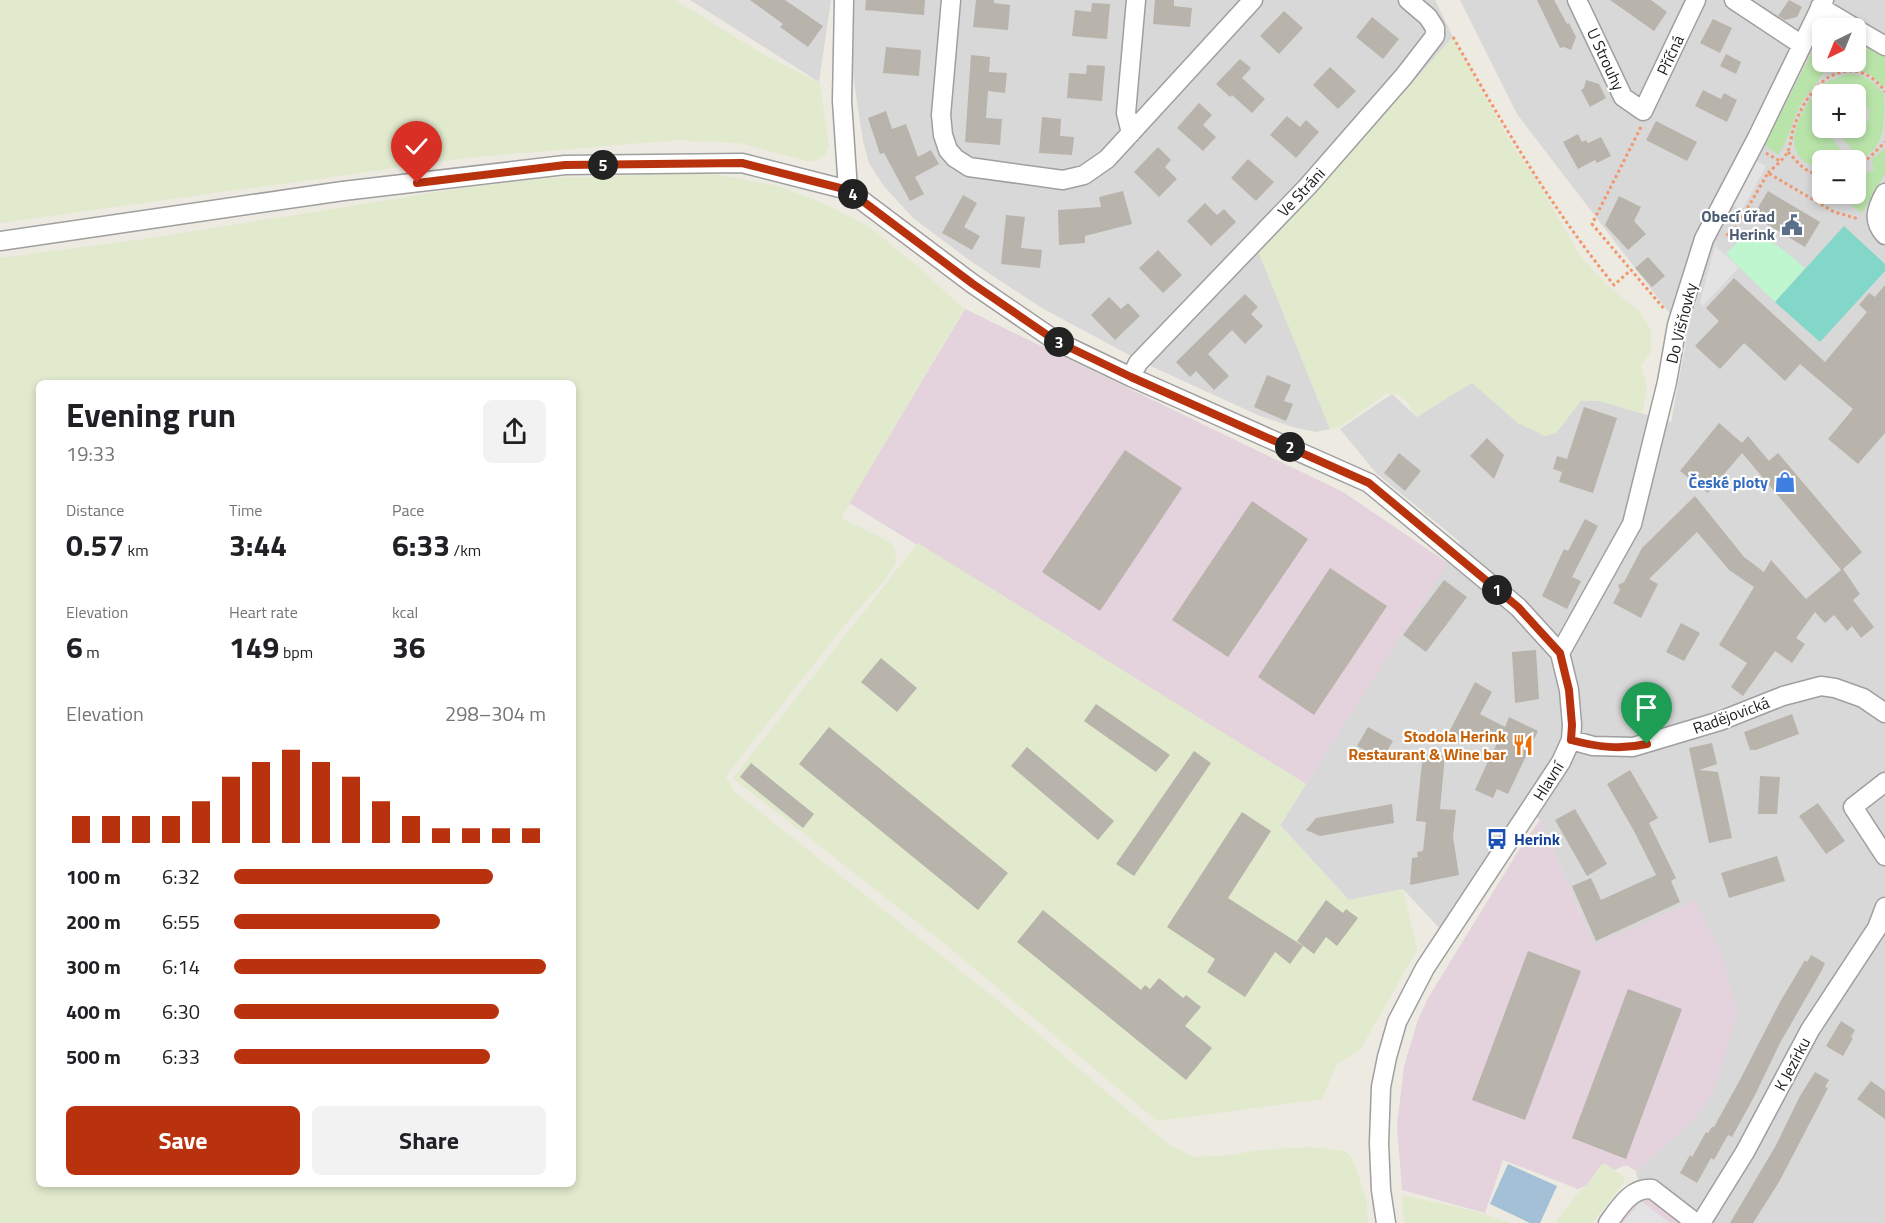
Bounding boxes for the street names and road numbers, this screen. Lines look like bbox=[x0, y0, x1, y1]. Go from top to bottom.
street label: U Strouhy bbox=[1581, 24, 1631, 94]
street label: Příčná bbox=[1650, 31, 1690, 79]
street label: Ve Stráni bbox=[1272, 162, 1330, 222]
street label: Do Višňovky bbox=[1659, 280, 1703, 366]
street label: Radějovická bbox=[1689, 690, 1773, 740]
street label: Hlavní bbox=[1527, 755, 1570, 805]
street label: K Jezírku bbox=[1768, 1033, 1816, 1095]

